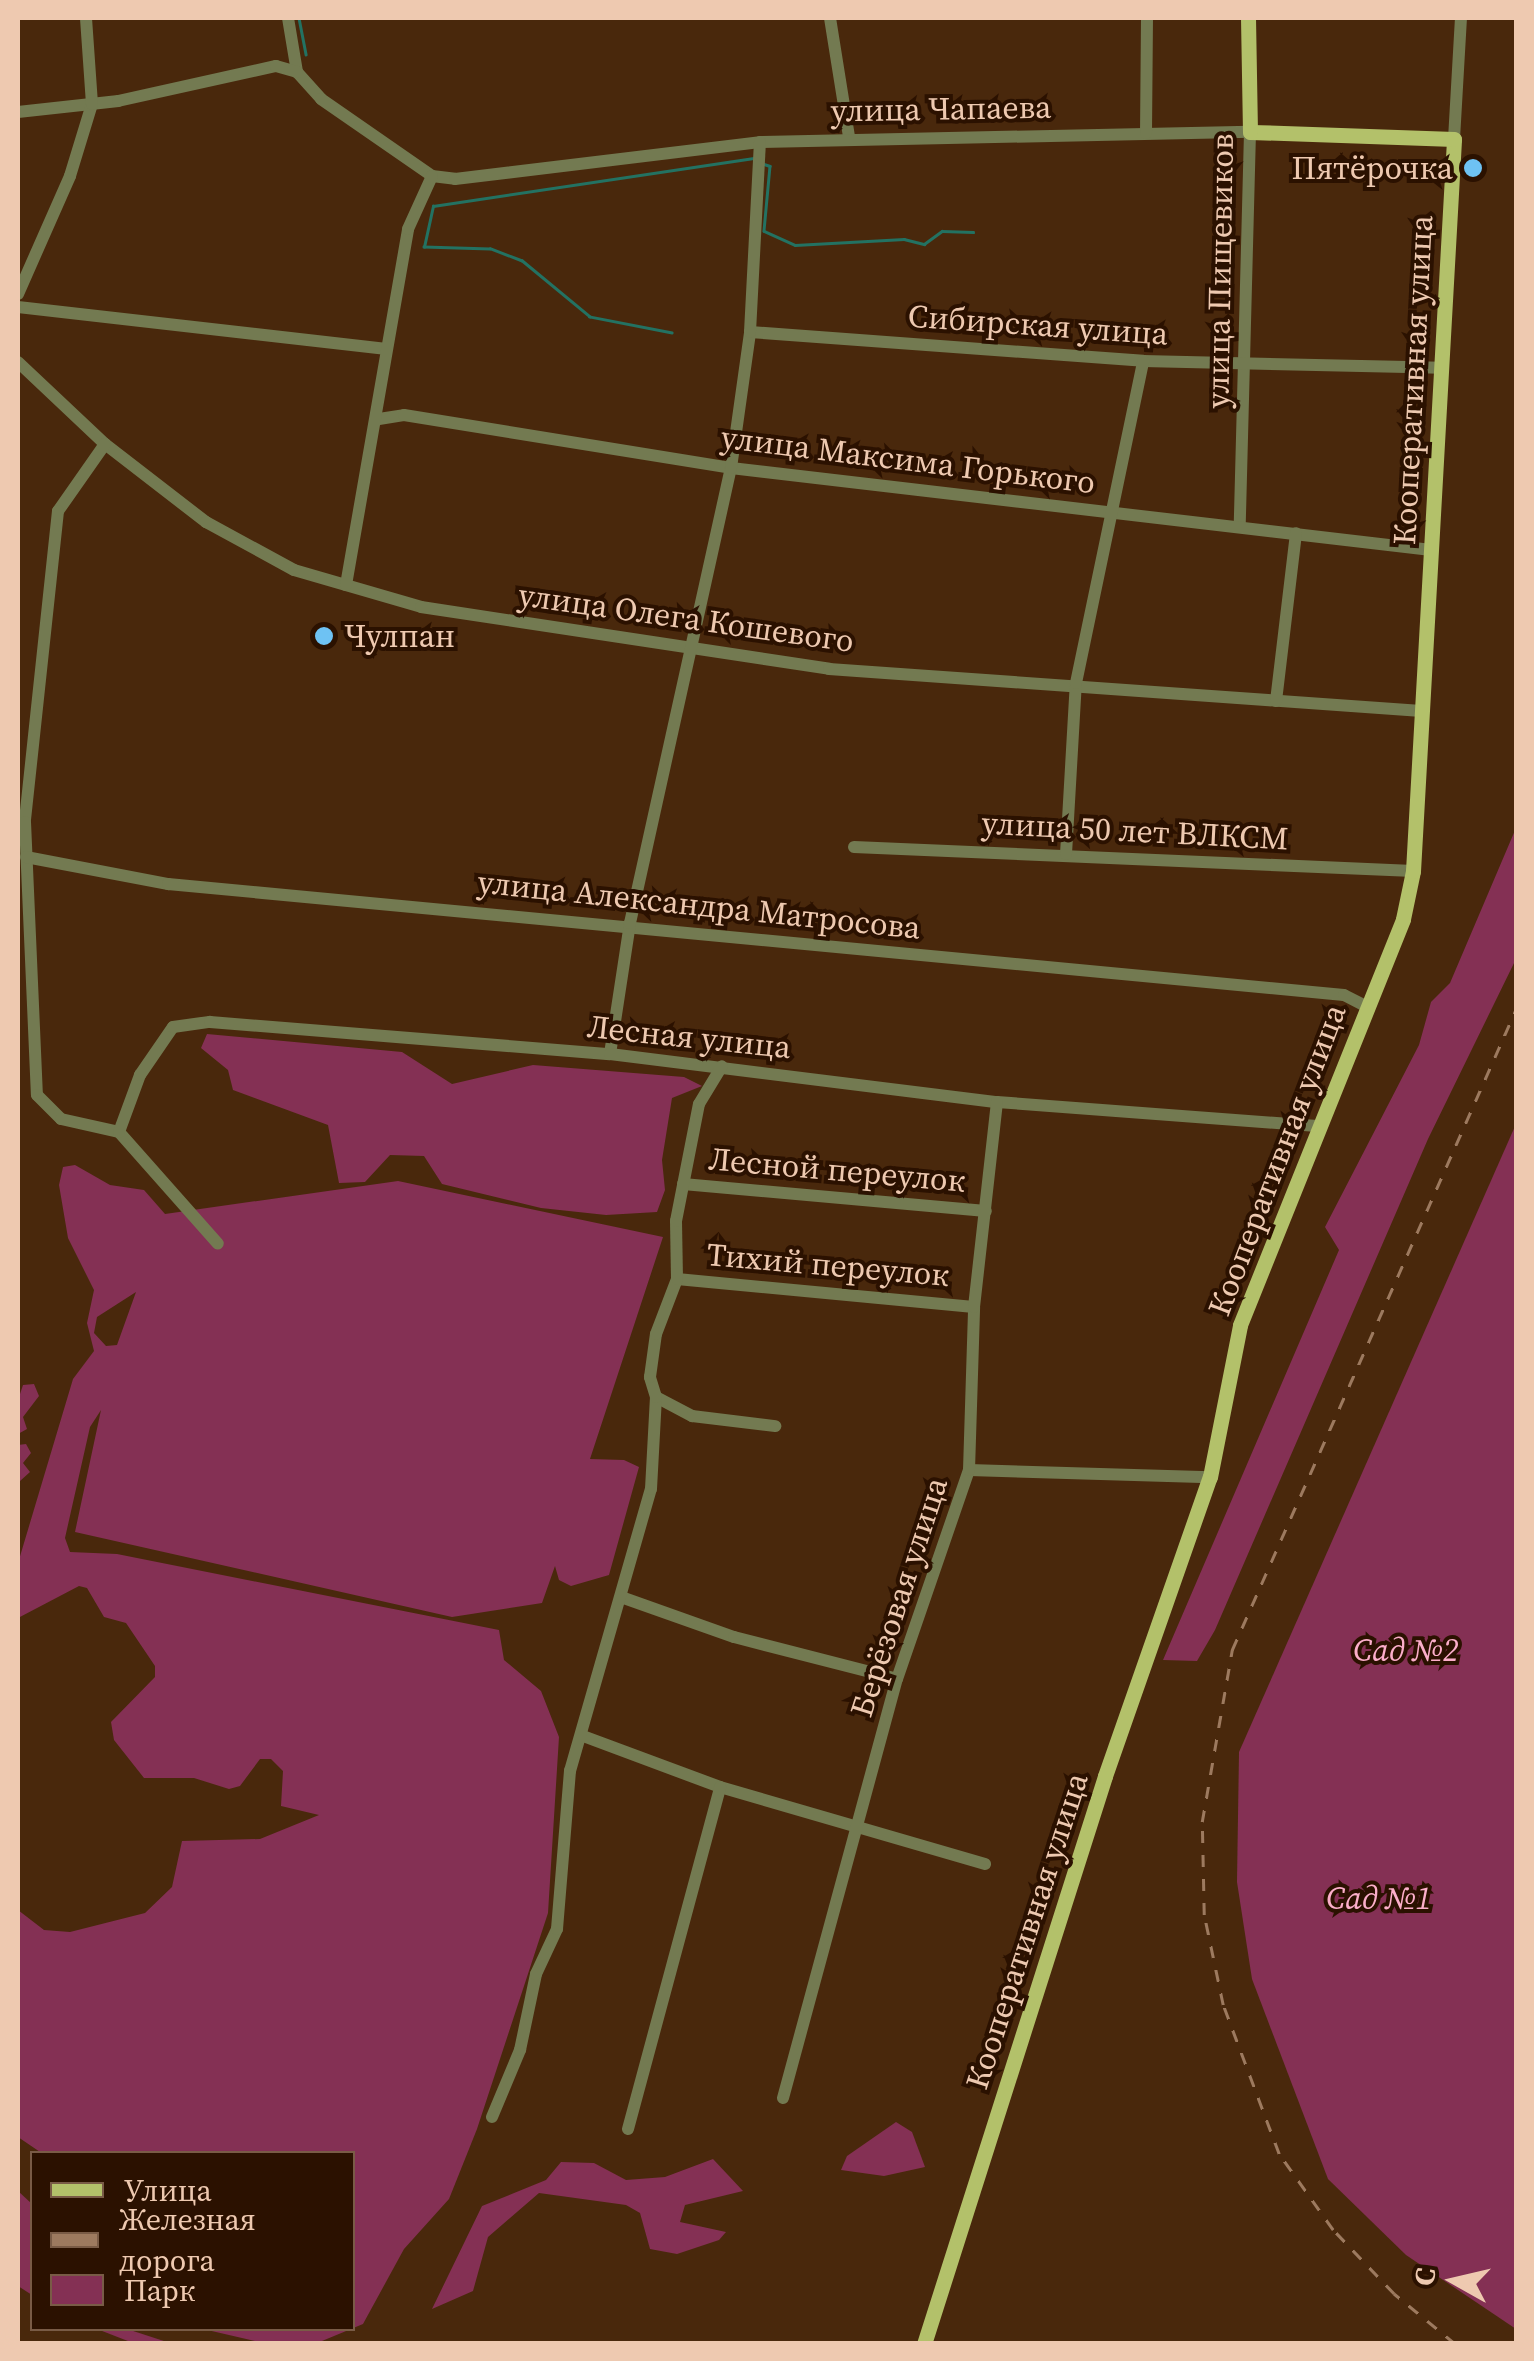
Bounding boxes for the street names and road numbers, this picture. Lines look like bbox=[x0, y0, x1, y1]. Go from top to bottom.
street label: улица Чапаева bbox=[830, 88, 1052, 130]
street label: улица Пищевиков bbox=[1198, 133, 1242, 409]
street label: Кооперативная улица bbox=[1385, 214, 1441, 546]
street label: Сибирская улица bbox=[907, 297, 1169, 353]
street label: улица Максима Горького bbox=[719, 418, 1097, 502]
street label: улица Олега Кошевого bbox=[516, 575, 856, 661]
street label: улица 50 лет ВЛКСМ bbox=[981, 804, 1289, 858]
street label: улица Александра Матросова bbox=[476, 863, 922, 947]
street label: Кооперативная улица bbox=[1200, 999, 1354, 1321]
street label: Лесная улица bbox=[585, 1007, 793, 1067]
street label: Лесной переулок bbox=[707, 1140, 967, 1200]
street label: Тихий переулок bbox=[705, 1235, 951, 1295]
street label: Берёзовая улица bbox=[842, 1472, 956, 1722]
street label: Кооперативная улица bbox=[958, 1768, 1096, 2094]

